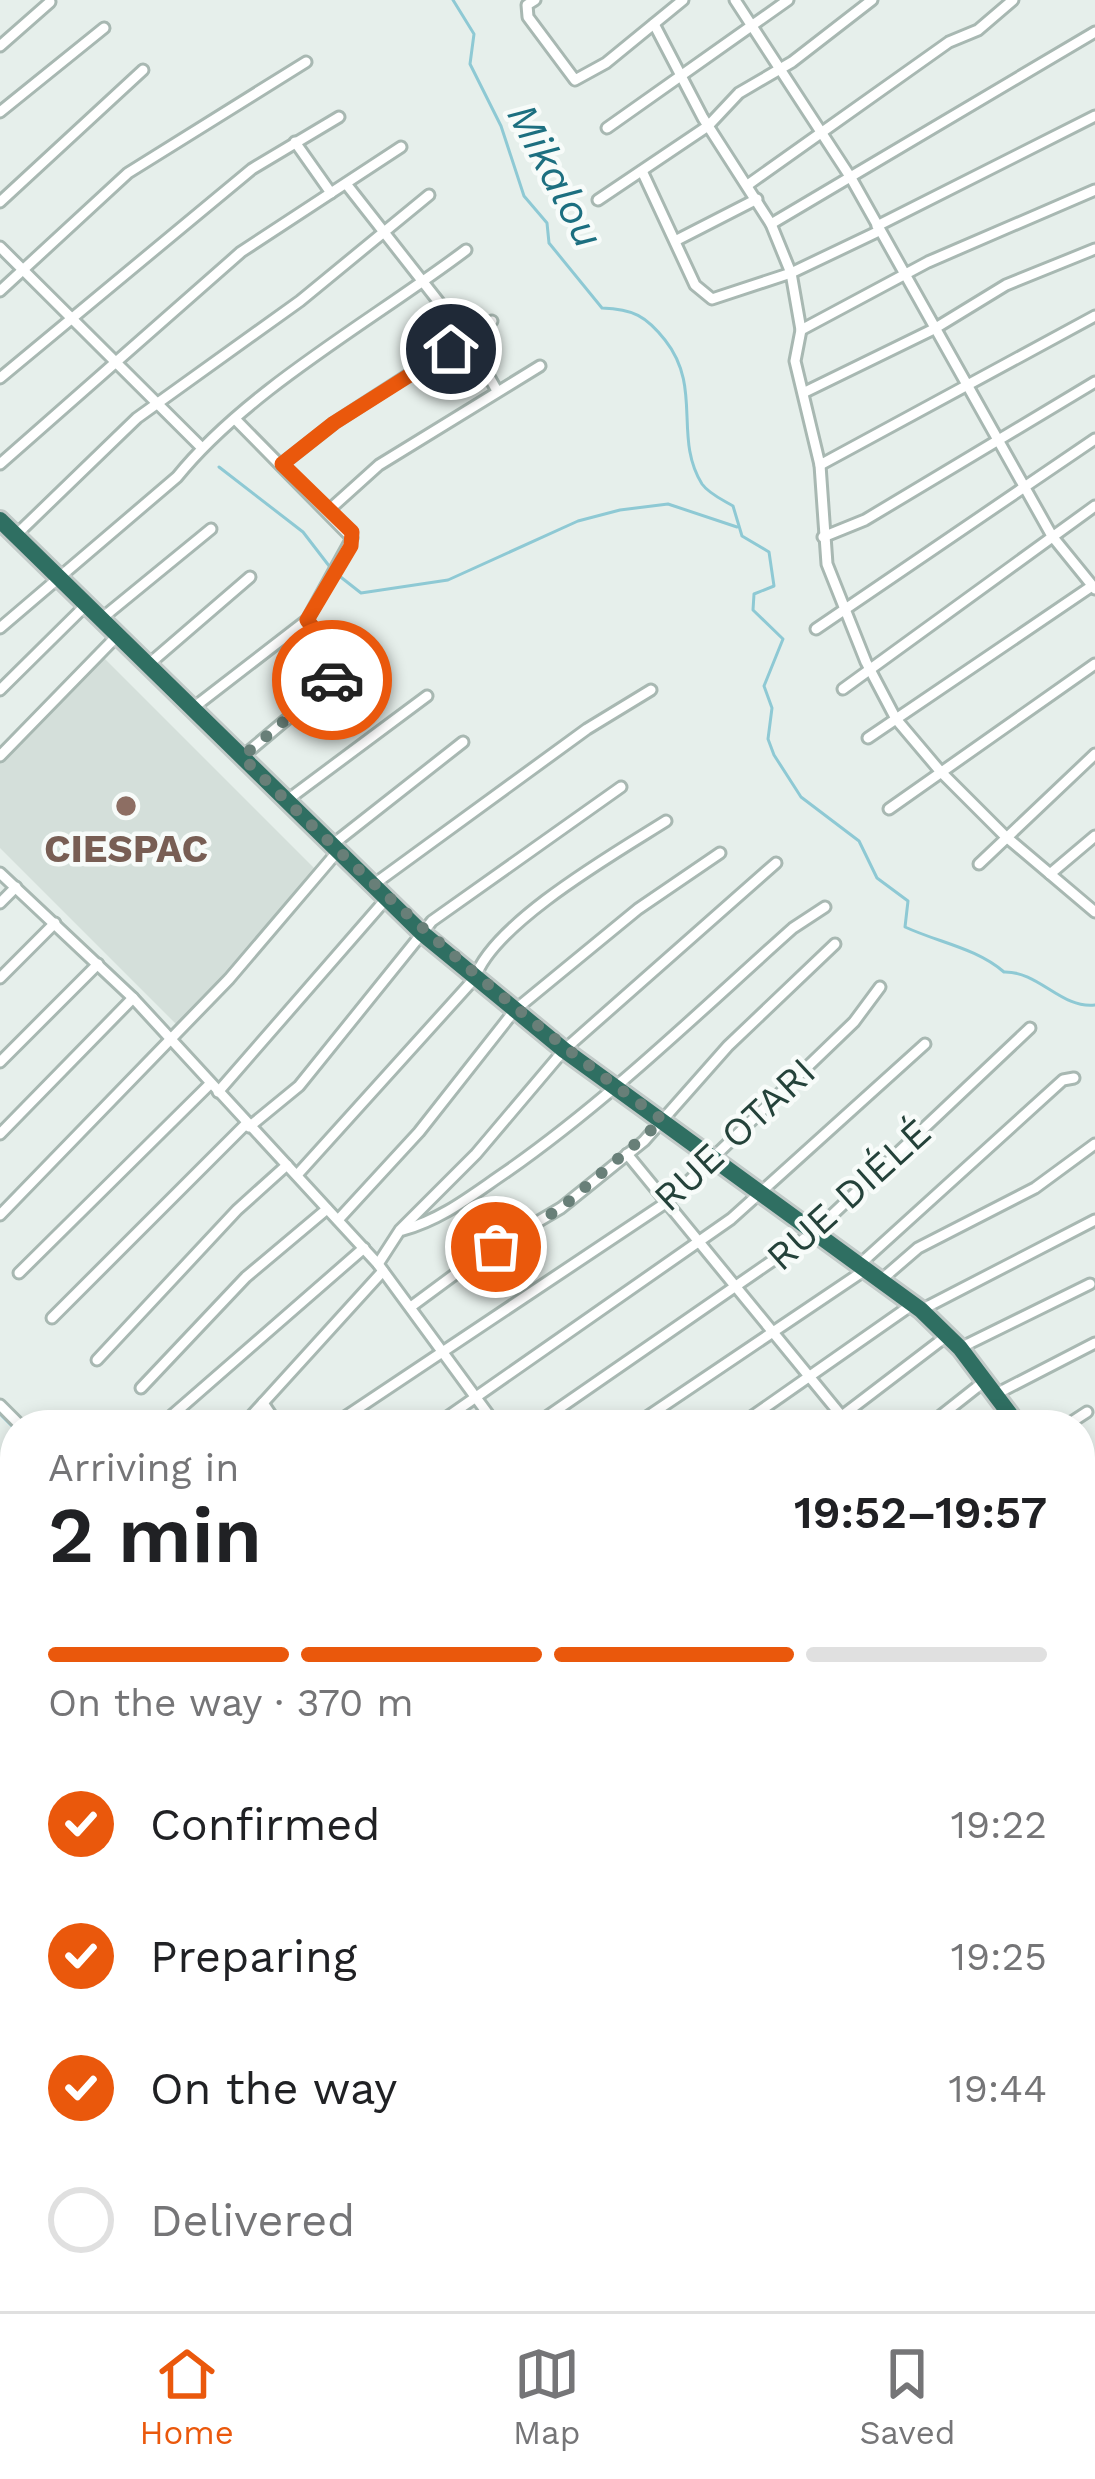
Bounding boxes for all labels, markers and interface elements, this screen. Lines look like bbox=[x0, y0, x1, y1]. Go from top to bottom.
water label: Mikalou bbox=[497, 95, 614, 256]
pin bbox=[400, 298, 502, 400]
icon: home bbox=[418, 316, 484, 382]
courier bbox=[272, 620, 392, 740]
icon: car bbox=[299, 647, 365, 713]
marker: CIESPAC bbox=[113, 793, 139, 819]
place label: CIESPAC bbox=[44, 826, 208, 871]
street label: RUE OTARI bbox=[645, 1049, 824, 1220]
street label: RUE DIÉLÉ bbox=[757, 1109, 939, 1280]
pin bbox=[445, 1196, 547, 1298]
icon: bag bbox=[463, 1214, 529, 1280]
text: Arriving in bbox=[48, 1445, 239, 1490]
text: 19:52–19:57 bbox=[794, 1486, 1047, 1539]
text: 2 min bbox=[48, 1489, 262, 1581]
text: On the way · 370 m bbox=[48, 1680, 414, 1725]
icon: check bbox=[48, 1791, 114, 1857]
text: Confirmed bbox=[150, 1798, 381, 1851]
text: 19:22 bbox=[951, 1802, 1047, 1847]
icon: check bbox=[48, 1923, 114, 1989]
text: Preparing bbox=[150, 1930, 357, 1983]
text: 19:25 bbox=[951, 1934, 1047, 1979]
icon: check bbox=[48, 2055, 114, 2121]
text: On the way bbox=[150, 2062, 397, 2115]
text: 19:44 bbox=[949, 2066, 1047, 2111]
text: Delivered bbox=[150, 2194, 355, 2247]
tab: Home bbox=[140, 2341, 234, 2452]
tab: Map bbox=[513, 2341, 580, 2452]
tab: Saved bbox=[860, 2341, 955, 2452]

